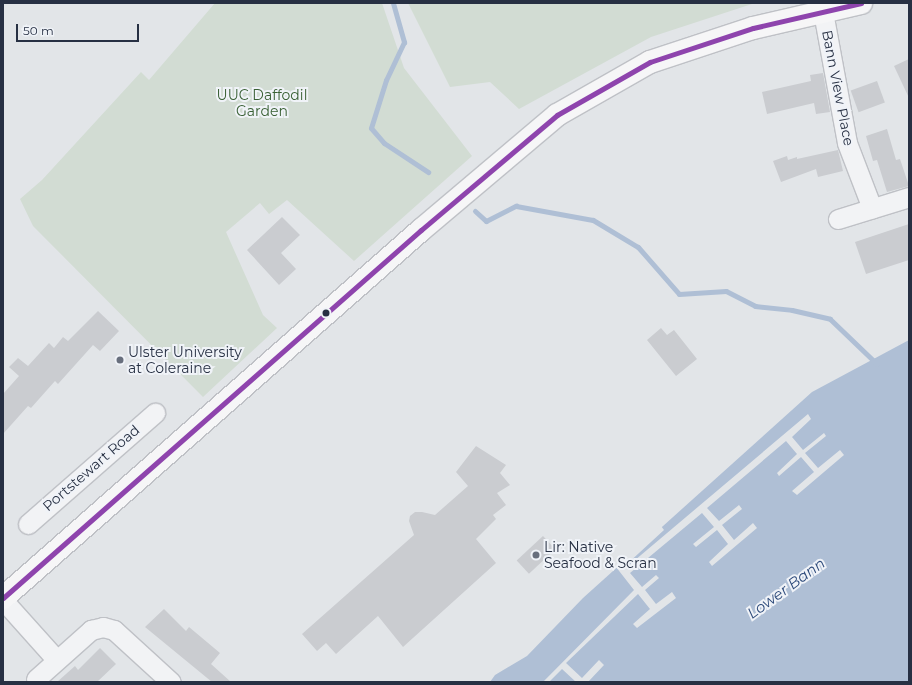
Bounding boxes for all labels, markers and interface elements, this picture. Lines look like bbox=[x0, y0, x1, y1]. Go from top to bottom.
scale bar bbox=[18, 16, 141, 42]
text: 50 m bbox=[23, 23, 54, 38]
street label: Bann View Place bbox=[819, 29, 857, 147]
park label: UUC Daffodil Garden bbox=[217, 87, 307, 120]
unlabelled marker bbox=[321, 308, 331, 318]
place label: Ulster University at Coleraine bbox=[128, 344, 242, 376]
marker: Ulster University at Coleraine bbox=[115, 355, 125, 365]
street label: Portstewart Road bbox=[39, 421, 143, 515]
place label: Lir: Native Seafood & Scran bbox=[544, 539, 657, 572]
marker: Lir: Native Seafood & Scran bbox=[531, 550, 541, 560]
water label: Lower Bann bbox=[744, 554, 828, 622]

